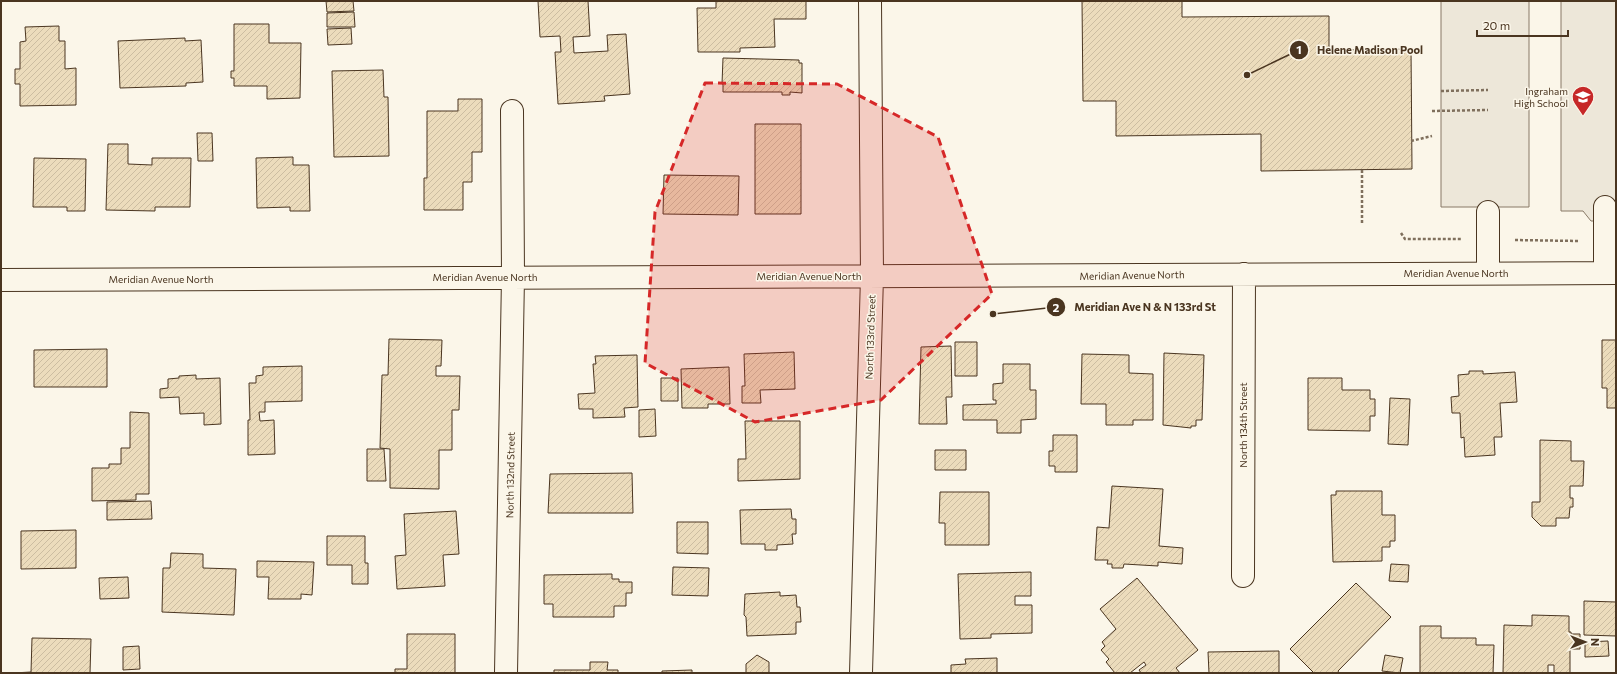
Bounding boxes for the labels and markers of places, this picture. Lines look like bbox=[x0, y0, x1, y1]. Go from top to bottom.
callout: Helene Madison Pool bbox=[1289, 38, 1431, 61]
school or university icon: Ingraham High School bbox=[1570, 84, 1596, 117]
place label: Ingraham High School bbox=[1514, 85, 1568, 109]
callout: Meridian Ave N & N 133rd St bbox=[1046, 296, 1224, 319]

